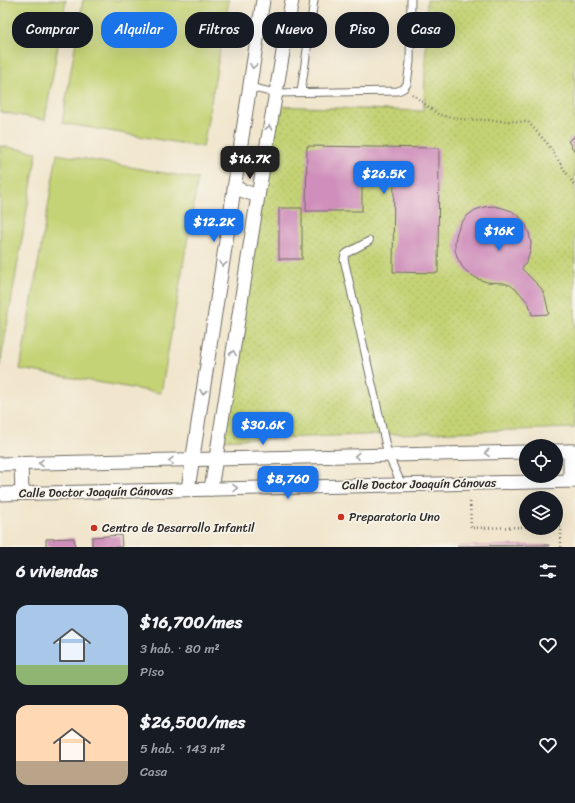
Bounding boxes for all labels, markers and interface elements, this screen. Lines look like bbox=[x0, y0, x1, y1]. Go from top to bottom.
chip: Comprar bbox=[12, 12, 93, 48]
chip: Alquilar bbox=[101, 12, 177, 48]
chip: Filtros bbox=[185, 12, 254, 48]
chip: Nuevo bbox=[262, 12, 327, 48]
chip: Piso bbox=[335, 12, 389, 48]
chip: Casa bbox=[397, 12, 455, 48]
one-way arrow bbox=[249, 63, 257, 69]
one-way arrow bbox=[264, 125, 273, 131]
pin: $16.7K bbox=[217, 146, 283, 180]
text: $16.7K bbox=[230, 147, 270, 170]
pin: $26.5K bbox=[351, 161, 417, 195]
text: $26.5K bbox=[362, 162, 406, 185]
pin: $12.2K bbox=[181, 209, 247, 243]
text: $12.2K bbox=[193, 210, 235, 233]
pin: $16K bbox=[475, 218, 523, 252]
text: $16K bbox=[484, 219, 514, 242]
one-way arrow bbox=[219, 261, 228, 267]
one-way arrow bbox=[228, 350, 237, 356]
one-way arrow bbox=[199, 389, 208, 395]
pin: $30.6K bbox=[230, 412, 296, 446]
text: $30.6K bbox=[241, 413, 285, 436]
map controls bbox=[519, 439, 563, 535]
button: locate bbox=[519, 439, 563, 483]
one-way arrow bbox=[484, 449, 490, 457]
one-way arrow bbox=[354, 452, 360, 460]
one-way arrow bbox=[168, 457, 174, 465]
one-way arrow bbox=[38, 459, 44, 467]
pin: $8,760 bbox=[255, 466, 321, 500]
text: $8,760 bbox=[266, 467, 310, 490]
street label: Calle Doctor Joaquín Cánovas bbox=[342, 472, 497, 496]
street label: Calle Doctor Joaquín Cánovas bbox=[19, 480, 174, 504]
one-way arrow bbox=[232, 484, 238, 492]
button: layers bbox=[519, 491, 563, 535]
place label: Preparatoria Uno bbox=[349, 506, 440, 528]
marker: Preparatoria Uno bbox=[336, 512, 346, 522]
place label: Centro de Desarrollo Infantil bbox=[102, 517, 255, 539]
marker: Centro de Desarrollo Infantil bbox=[89, 523, 99, 533]
text: 6 viviendas bbox=[16, 556, 98, 586]
icon: filters bbox=[537, 560, 559, 582]
text: $16,700/mes bbox=[140, 607, 242, 637]
icon: home bbox=[48, 621, 96, 669]
icon: heart bbox=[537, 634, 559, 656]
text: 3 hab. · 80 m² bbox=[140, 637, 220, 660]
text: Piso bbox=[140, 660, 164, 683]
text: $26,500/mes bbox=[140, 707, 245, 737]
icon: home bbox=[48, 721, 96, 769]
icon: heart bbox=[537, 734, 559, 756]
text: 5 hab. · 143 m² bbox=[140, 737, 225, 760]
text: Casa bbox=[140, 760, 167, 783]

